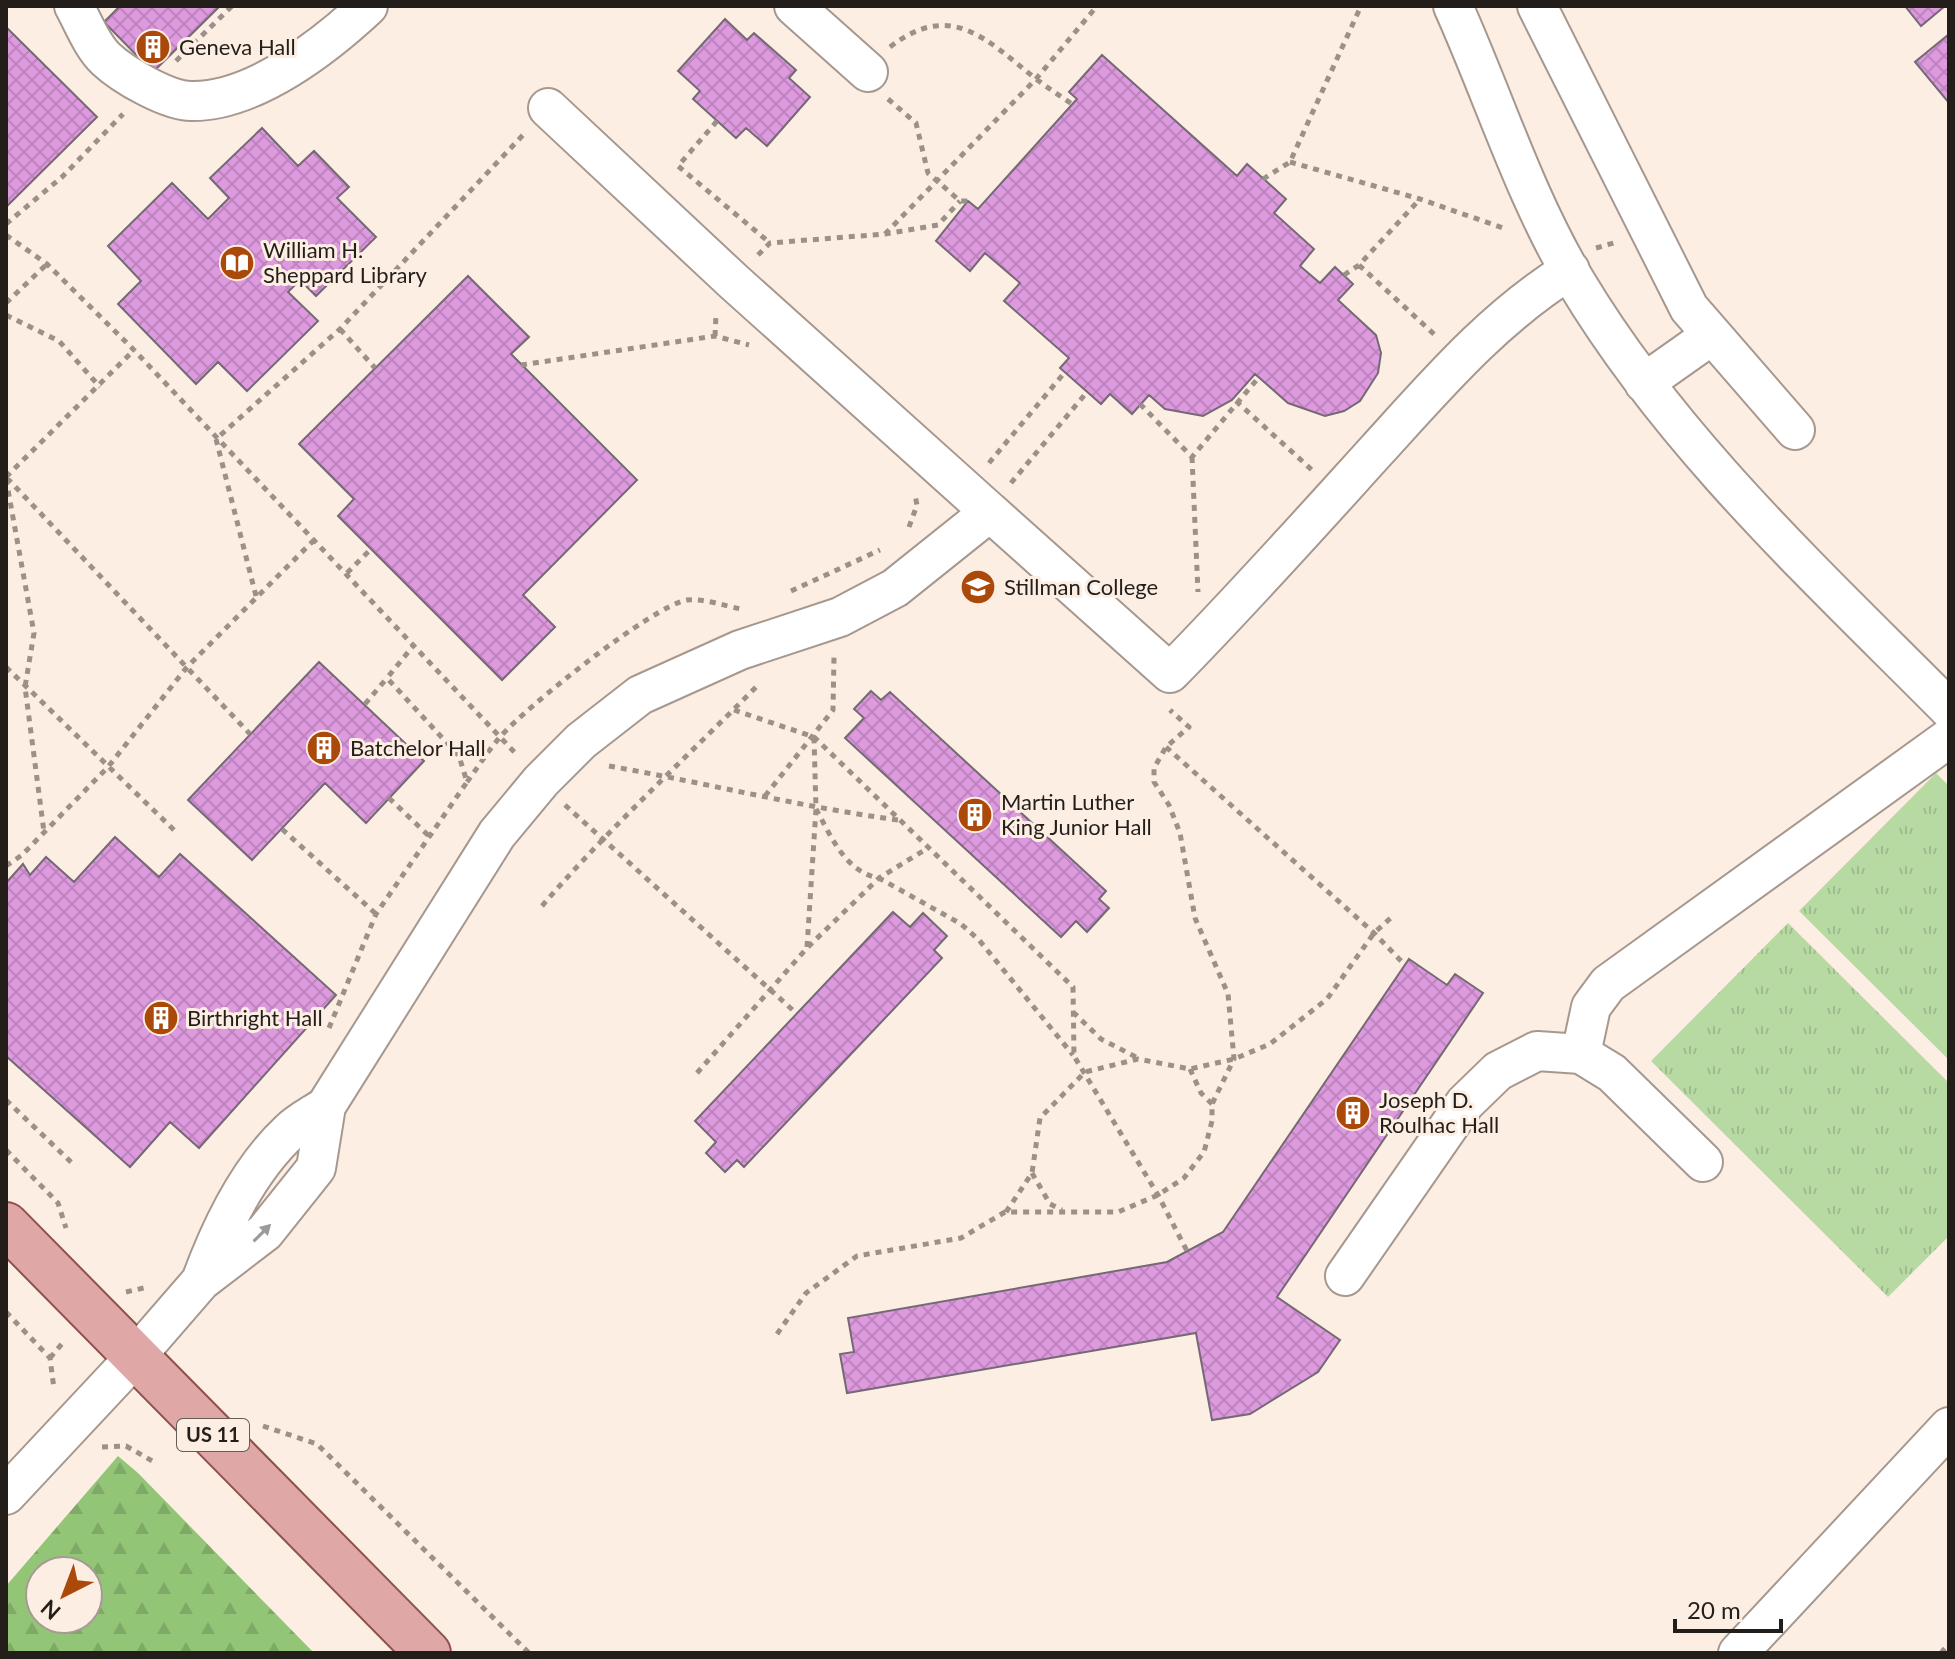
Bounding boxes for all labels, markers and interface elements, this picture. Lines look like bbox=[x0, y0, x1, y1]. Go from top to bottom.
building icon: Geneva Hall bbox=[134, 28, 172, 66]
place label: Geneva Hall bbox=[179, 33, 296, 60]
place label: William H. Sheppard Library bbox=[263, 236, 427, 288]
library icon: William H. Sheppard Library bbox=[218, 244, 256, 282]
school or university icon: Stillman College bbox=[959, 568, 997, 606]
place label: Stillman College bbox=[1004, 573, 1158, 600]
building icon: Batchelor Hall bbox=[305, 729, 343, 767]
place label: Batchelor Hall bbox=[350, 734, 486, 761]
place label: Martin Luther King Junior Hall bbox=[1001, 788, 1152, 840]
building icon: Martin Luther King Junior Hall bbox=[956, 796, 994, 834]
building icon: Birthright Hall bbox=[142, 999, 180, 1037]
place label: Birthright Hall bbox=[187, 1004, 323, 1031]
place label: Joseph D. Roulhac Hall bbox=[1379, 1086, 1499, 1138]
building icon: Joseph D. Roulhac Hall bbox=[1334, 1094, 1372, 1132]
one-way arrow bbox=[252, 1224, 271, 1243]
road number: US 11 bbox=[177, 1419, 249, 1451]
north arrow bbox=[24, 1555, 104, 1635]
scale bar bbox=[1675, 1583, 1781, 1633]
text: N bbox=[35, 1595, 66, 1626]
text: 20 m bbox=[1687, 1595, 1741, 1624]

